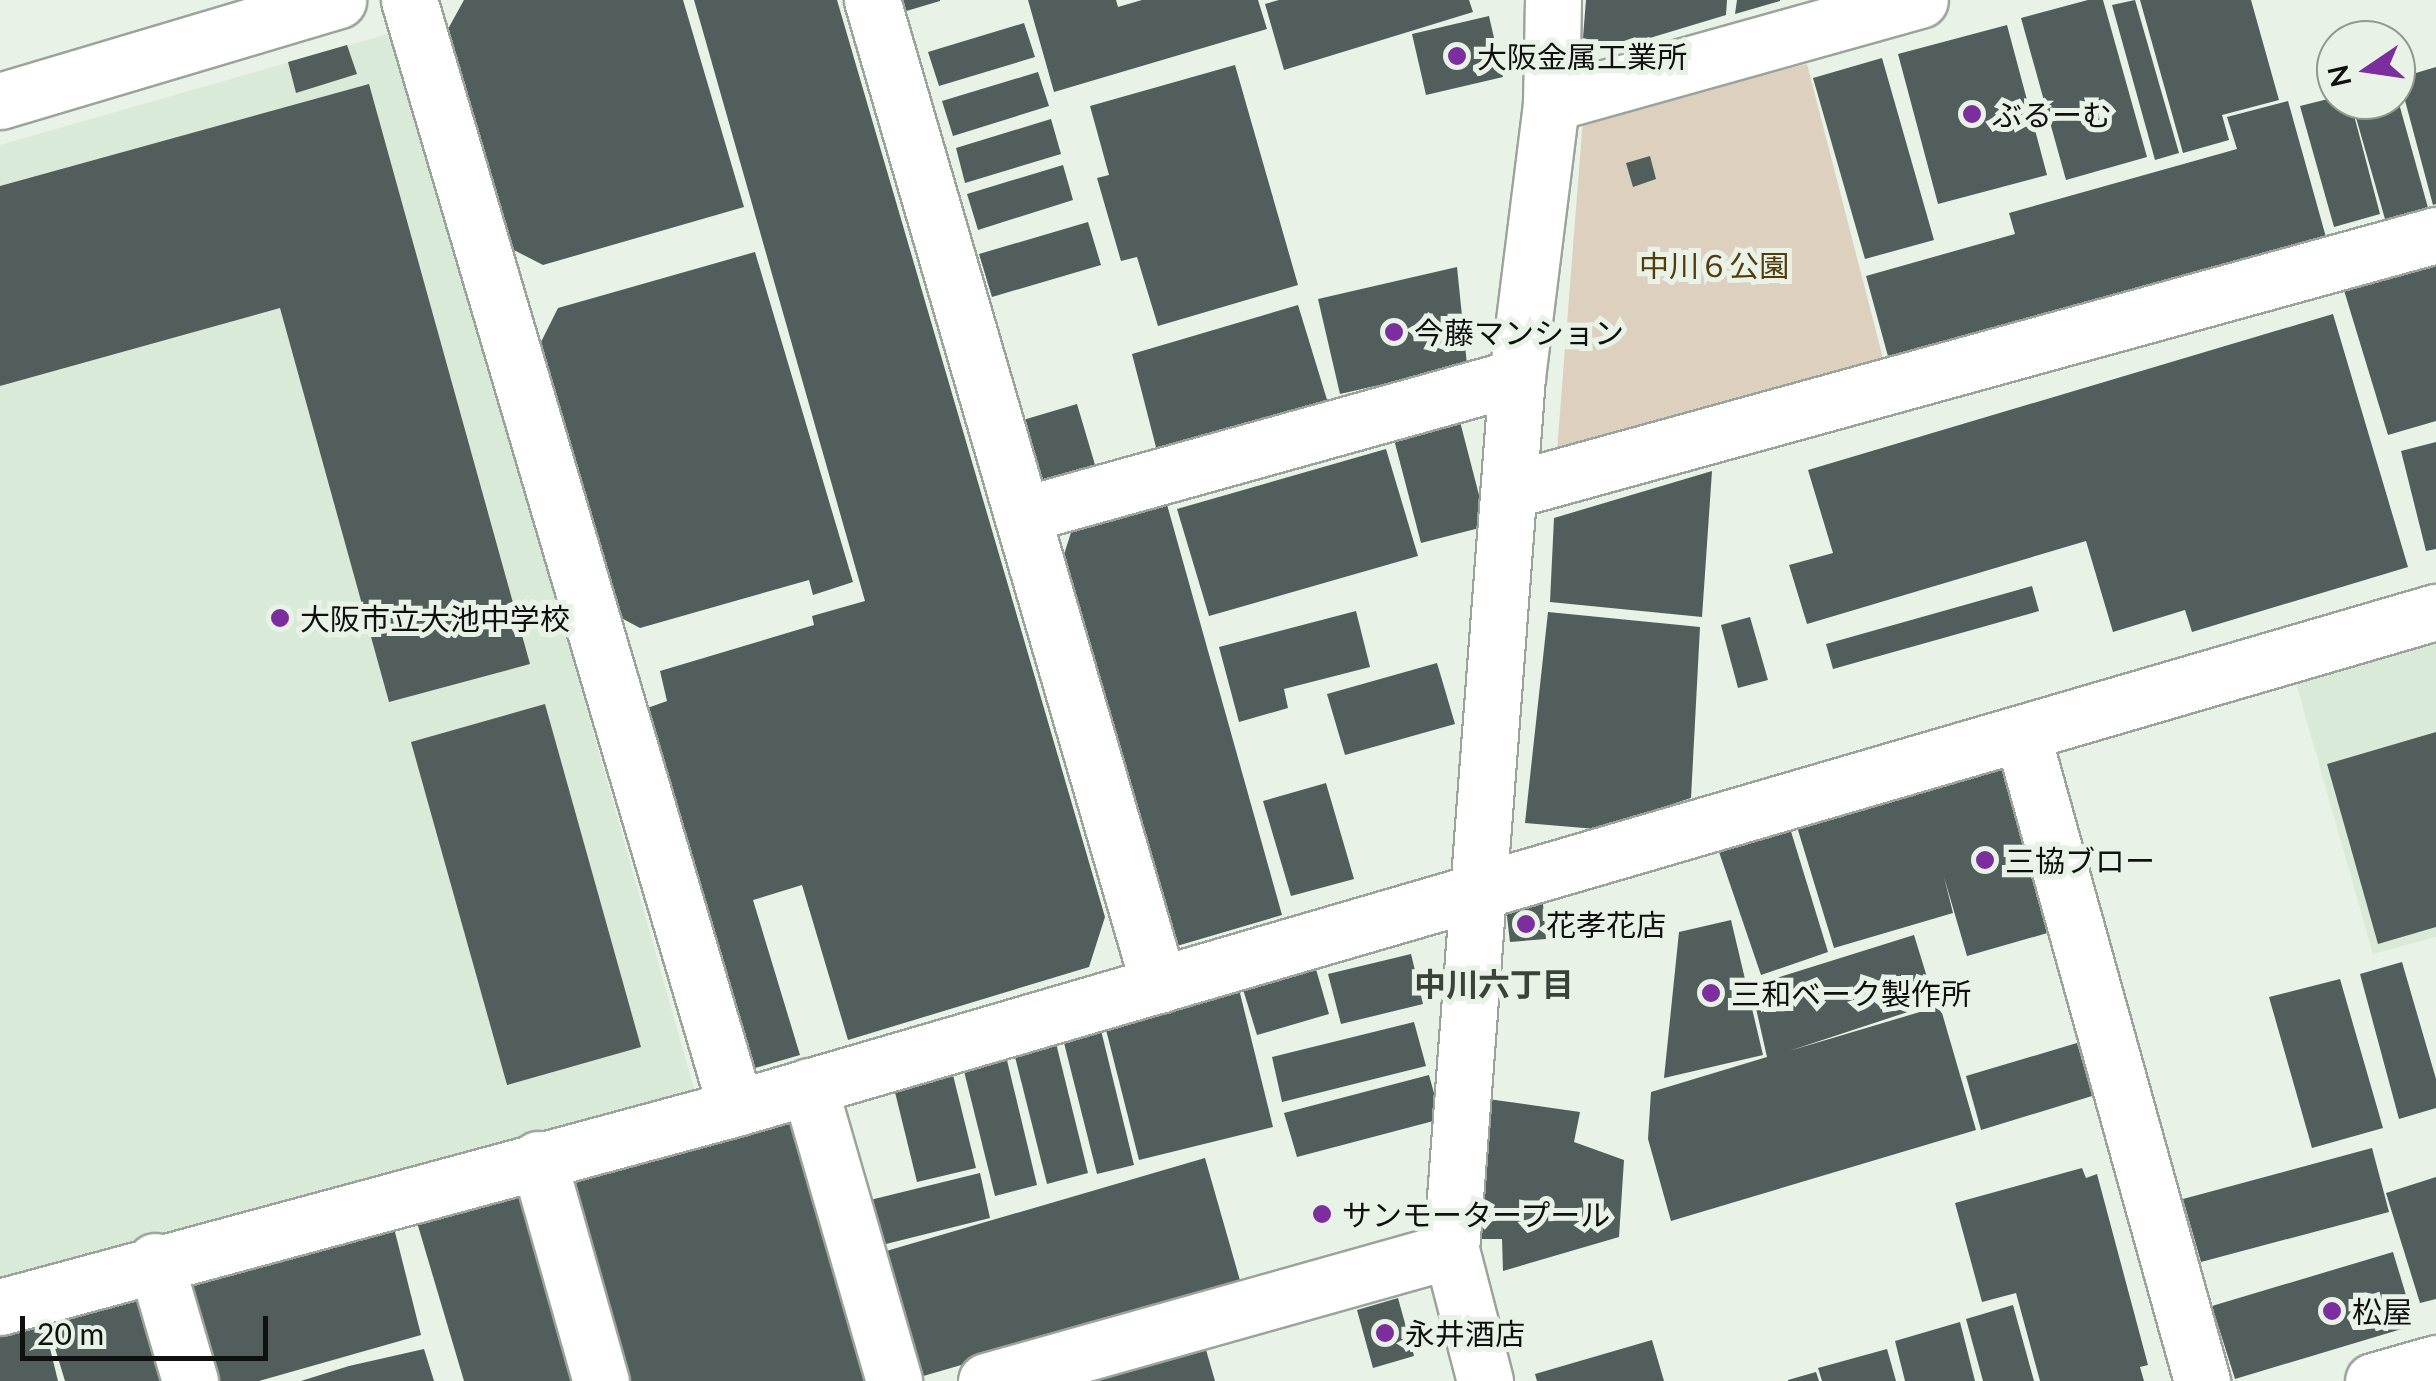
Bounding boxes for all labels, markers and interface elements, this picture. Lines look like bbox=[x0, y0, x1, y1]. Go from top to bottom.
north arrow bbox=[2316, 20, 2416, 120]
place label: 大阪金属工業所 bbox=[1477, 38, 1687, 74]
marker: 大阪金属工業所 bbox=[1446, 45, 1468, 67]
text: N bbox=[2320, 62, 2358, 91]
place label: ぶるーむ bbox=[1992, 96, 2112, 132]
marker: ぶるーむ bbox=[1961, 103, 1983, 125]
park label: 中川６公園 bbox=[1639, 247, 1789, 283]
place label: 今藤マンション bbox=[1414, 314, 1624, 350]
marker: 今藤マンション bbox=[1383, 321, 1405, 343]
place label: 大阪市立大池中学校 bbox=[300, 600, 570, 636]
marker: 大阪市立大池中学校 bbox=[269, 607, 291, 629]
place label: 三協ブロー bbox=[2005, 842, 2155, 878]
marker: 三協ブロー bbox=[1974, 849, 1996, 871]
place label: 花孝花店 bbox=[1546, 906, 1666, 942]
marker: 花孝花店 bbox=[1515, 913, 1537, 935]
district label: 中川六丁目 bbox=[1414, 965, 1574, 1003]
place label: 三和ベーク製作所 bbox=[1731, 975, 1971, 1011]
marker: 三和ベーク製作所 bbox=[1700, 982, 1722, 1004]
place label: サンモータープール bbox=[1342, 1196, 1612, 1232]
marker: サンモータープール bbox=[1311, 1203, 1333, 1225]
place label: 松屋 bbox=[2352, 1293, 2412, 1329]
scale bar bbox=[25, 1296, 272, 1358]
marker: 松屋 bbox=[2321, 1300, 2343, 1322]
text: 20 m bbox=[37, 1315, 104, 1351]
place label: 永井酒店 bbox=[1405, 1315, 1525, 1351]
marker: 永井酒店 bbox=[1374, 1322, 1396, 1344]

